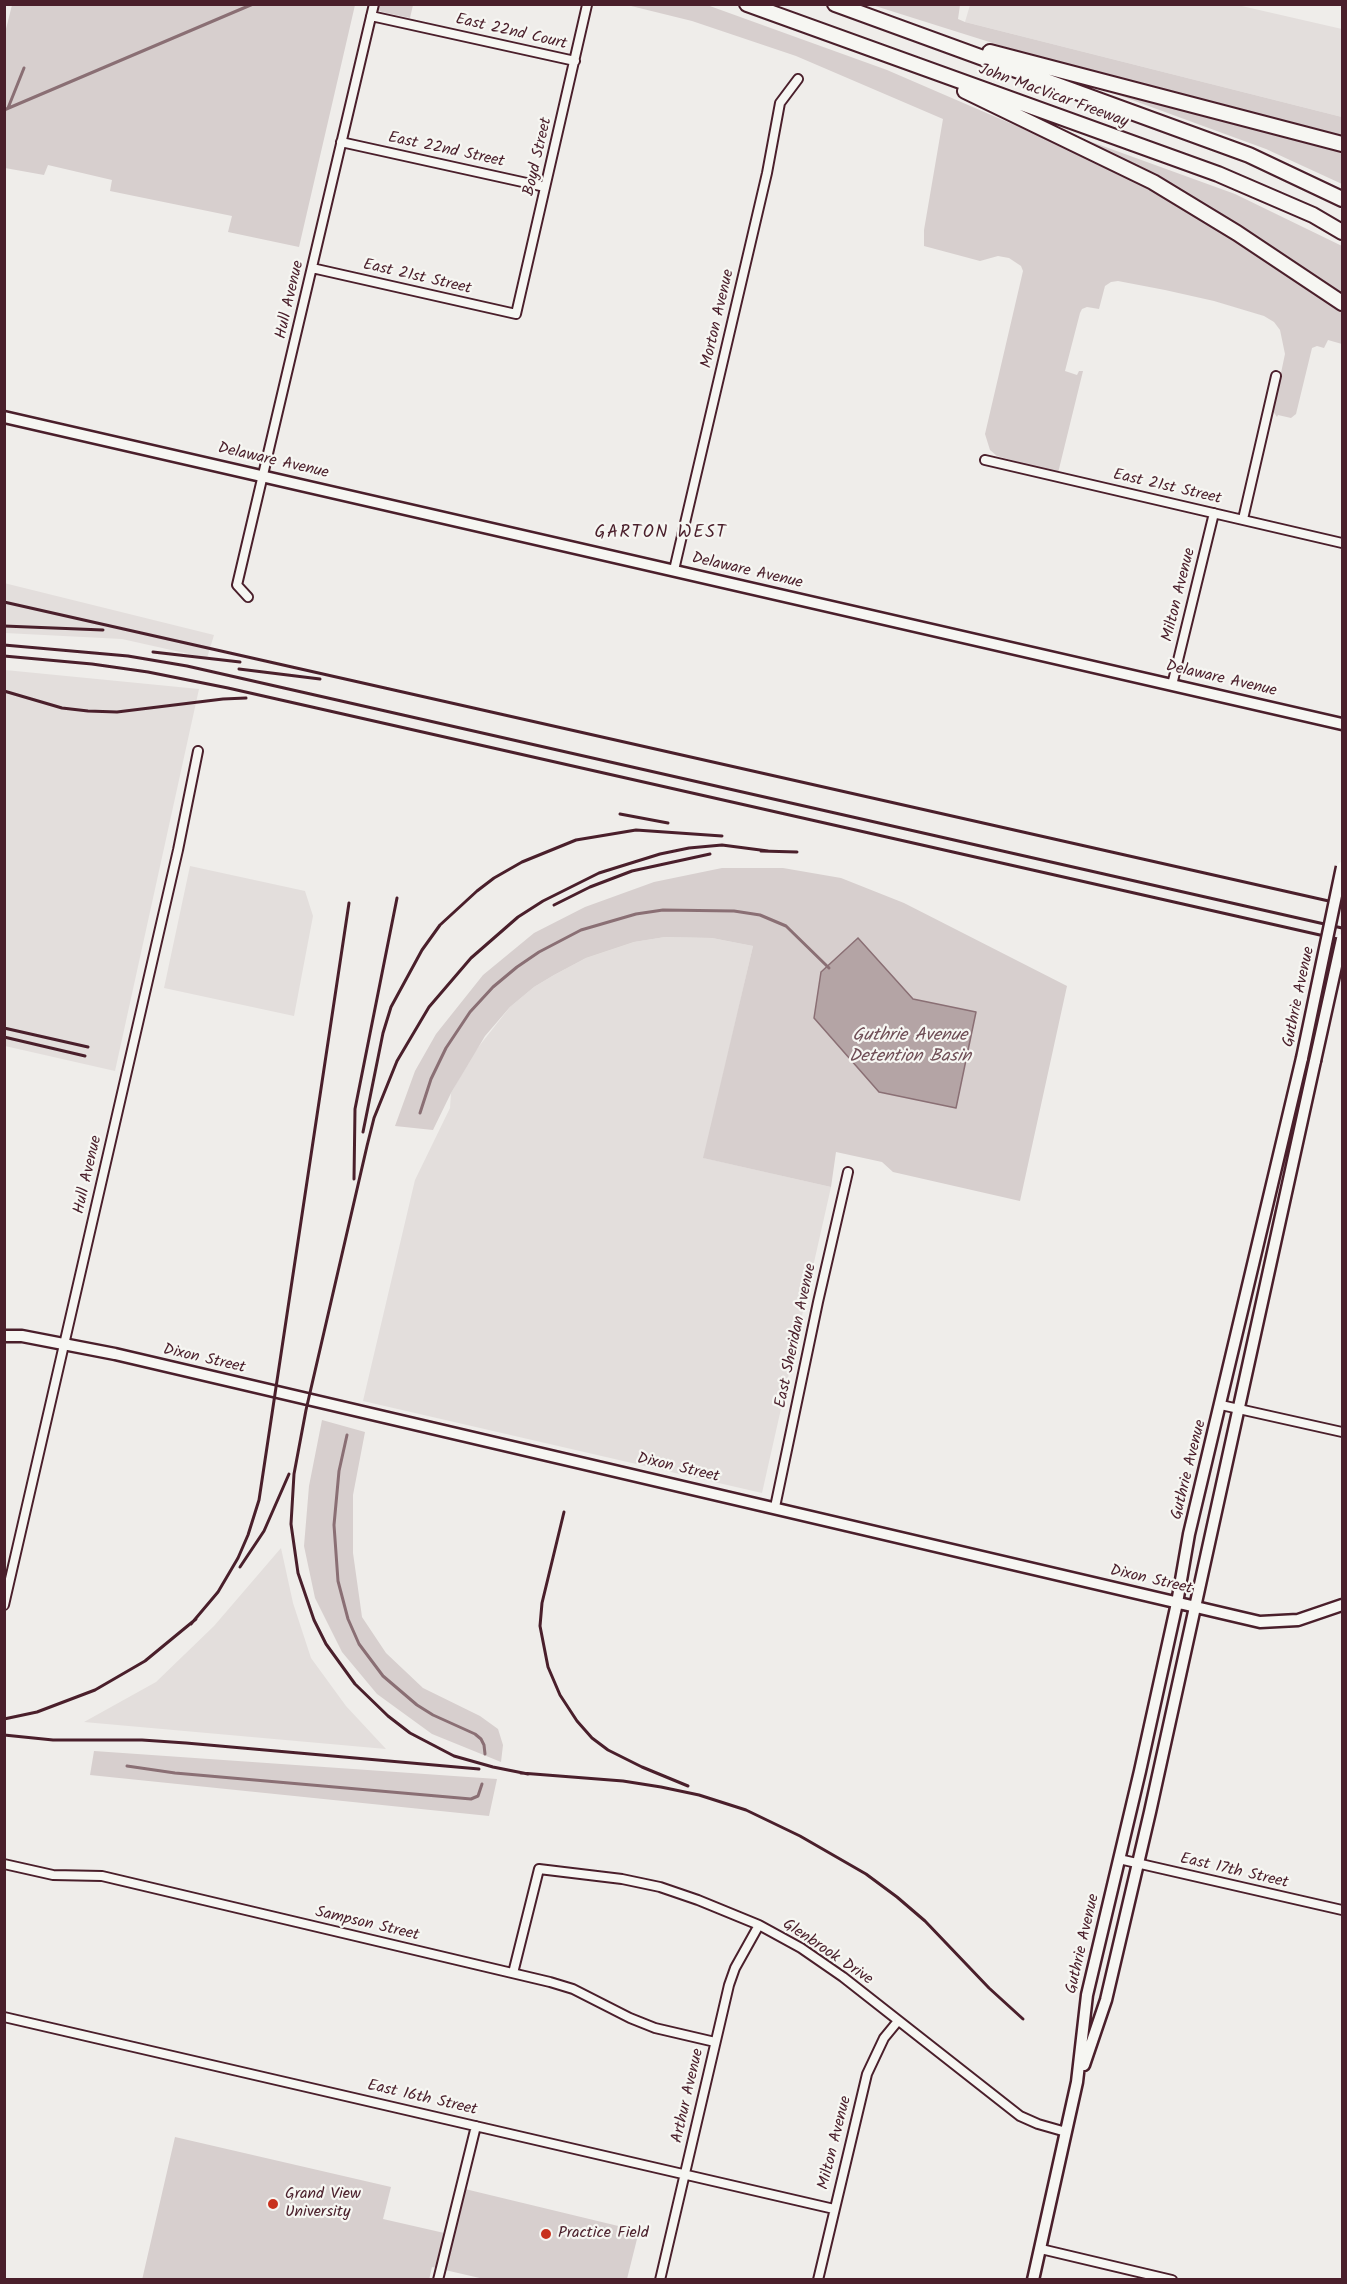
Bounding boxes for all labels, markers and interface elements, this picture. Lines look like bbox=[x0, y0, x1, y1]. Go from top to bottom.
street label: East 22nd Court bbox=[453, 11, 569, 55]
street label: John MacVicar Freeway bbox=[975, 61, 1131, 133]
street label: Boyd Street bbox=[521, 116, 557, 198]
street label: East 22nd Street bbox=[386, 129, 506, 173]
street label: East 21st Street bbox=[361, 256, 473, 300]
street label: Hull Avenue bbox=[273, 259, 309, 341]
street label: Morton Avenue bbox=[698, 268, 740, 370]
street label: Delaware Avenue bbox=[216, 440, 330, 484]
street label: East 21st Street bbox=[1111, 466, 1223, 510]
district label: GARTON WEST bbox=[595, 523, 727, 545]
street label: Milton Avenue bbox=[1159, 546, 1201, 644]
street label: Delaware Avenue bbox=[690, 550, 804, 594]
street label: Delaware Avenue bbox=[1164, 658, 1278, 702]
street label: Guthrie Avenue bbox=[1280, 945, 1320, 1049]
water label: Guthrie Avenue Detention Basin bbox=[849, 1026, 971, 1068]
street label: Hull Avenue bbox=[71, 1134, 107, 1216]
street label: East Sheridan Avenue bbox=[772, 1262, 822, 1410]
street label: Dixon Street bbox=[161, 1341, 247, 1379]
street label: Guthrie Avenue bbox=[1168, 1418, 1212, 1522]
street label: Dixon Street bbox=[635, 1450, 721, 1488]
street label: Dixon Street bbox=[1108, 1562, 1194, 1600]
street label: East 17th Street bbox=[1178, 1850, 1290, 1894]
street label: Guthrie Avenue bbox=[1063, 1892, 1105, 1996]
street label: Sampson Street bbox=[313, 1904, 421, 1946]
street label: Glenbrook Drive bbox=[778, 1916, 876, 1990]
street label: Arthur Avenue bbox=[669, 2047, 709, 2145]
street label: East 16th Street bbox=[365, 2077, 479, 2121]
street label: Milton Avenue bbox=[815, 2094, 857, 2192]
place label: Grand View University bbox=[285, 2185, 361, 2223]
marker: Grand View University bbox=[266, 2197, 280, 2211]
place label: Practice Field bbox=[558, 2224, 649, 2244]
marker: Practice Field bbox=[539, 2227, 553, 2241]

